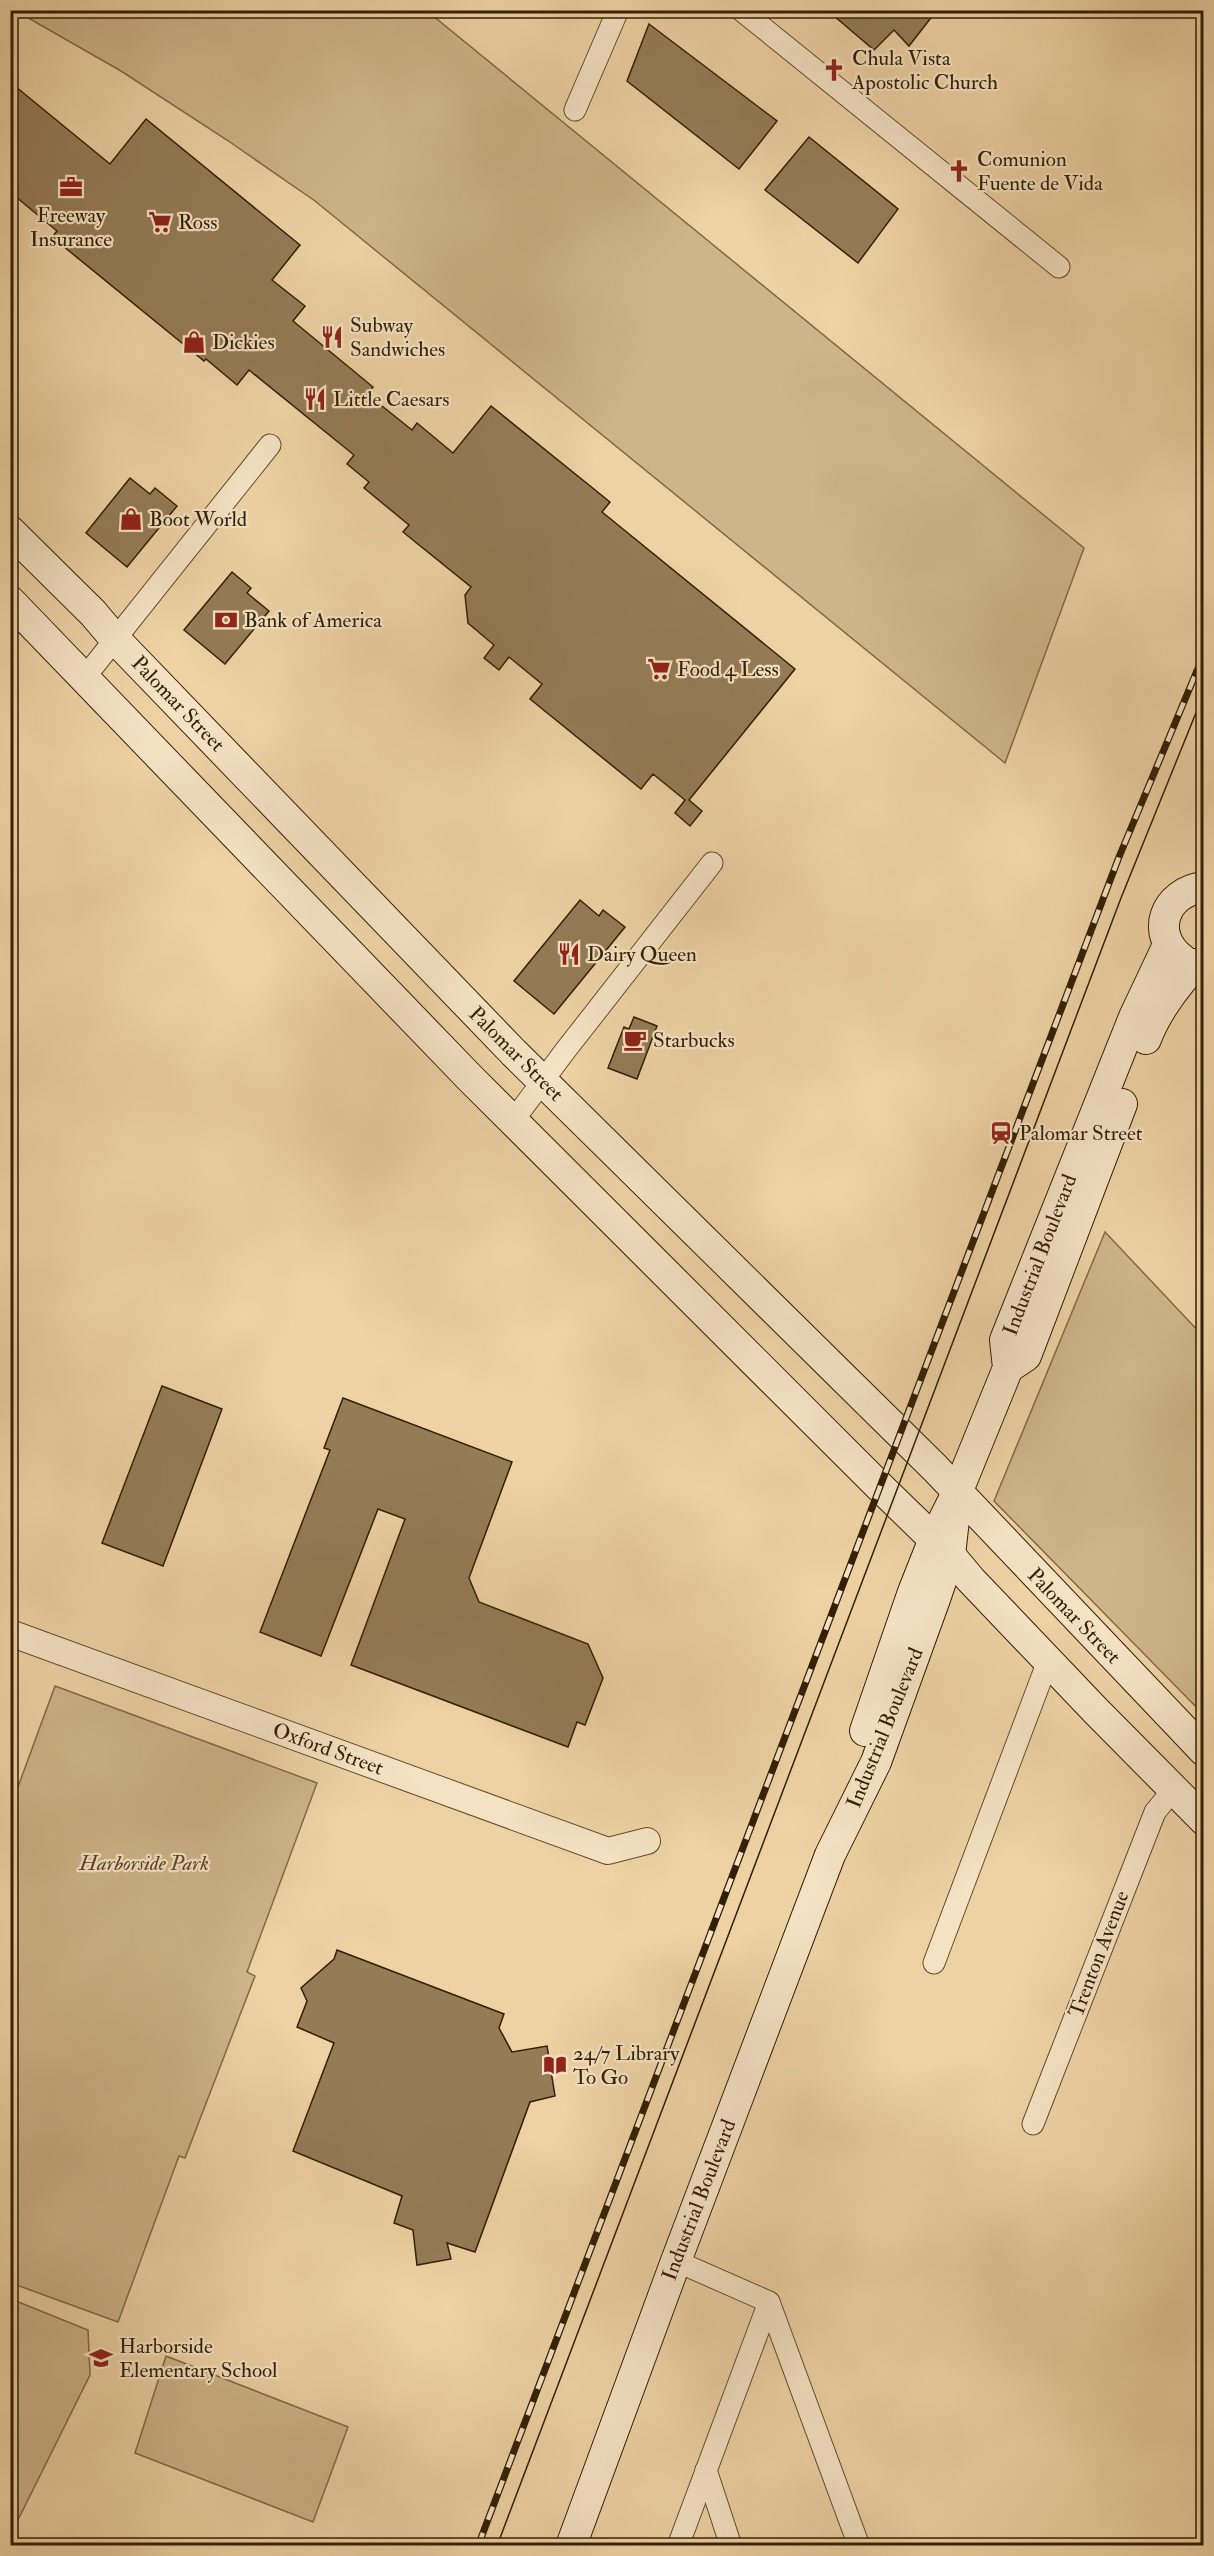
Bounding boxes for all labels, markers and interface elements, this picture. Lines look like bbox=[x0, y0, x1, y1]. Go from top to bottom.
place label: Chula Vista Apostolic Church bbox=[851, 45, 998, 96]
church icon: Chula Vista Apostolic Church bbox=[821, 57, 847, 83]
place label: Comunion Fuente de Vida bbox=[977, 146, 1103, 197]
church icon: Comunion Fuente de Vida bbox=[946, 158, 972, 184]
office icon: Freeway Insurance bbox=[58, 174, 84, 200]
place label: Freeway Insurance bbox=[30, 202, 112, 253]
supermarket icon: Ross bbox=[147, 209, 173, 235]
place label: Ross bbox=[178, 209, 217, 236]
place label: Subway Sandwiches bbox=[350, 312, 445, 363]
restaurant icon: Subway Sandwiches bbox=[319, 324, 345, 350]
shop icon: Dickies bbox=[181, 329, 207, 355]
place label: Dickies bbox=[212, 329, 275, 356]
restaurant icon: Little Caesars bbox=[302, 386, 328, 412]
place label: Little Caesars bbox=[333, 386, 449, 413]
shop icon: Boot World bbox=[118, 506, 144, 532]
place label: Boot World bbox=[149, 506, 248, 533]
bank icon: Bank of America bbox=[213, 607, 239, 633]
place label: Bank of America bbox=[244, 607, 382, 634]
street label: Palomar Street bbox=[125, 650, 231, 758]
supermarket icon: Food 4 Less bbox=[646, 656, 672, 682]
place label: Food 4 Less bbox=[677, 656, 779, 683]
restaurant icon: Dairy Queen bbox=[556, 941, 582, 967]
place label: Dairy Queen bbox=[587, 941, 697, 968]
street label: Palomar Street bbox=[463, 1001, 569, 1107]
cafe icon: Starbucks bbox=[622, 1027, 648, 1053]
place label: Starbucks bbox=[653, 1027, 735, 1054]
station icon: Palomar Street bbox=[988, 1120, 1014, 1146]
place label: Palomar Street bbox=[1019, 1120, 1143, 1147]
street label: Industrial Boulevard bbox=[997, 1170, 1083, 1340]
street label: Palomar Street bbox=[1021, 1562, 1127, 1670]
street label: Industrial Boulevard bbox=[841, 1643, 930, 1812]
street label: Oxford Street bbox=[269, 1716, 387, 1782]
park label: Harborside Park bbox=[78, 1850, 209, 1877]
street label: Trenton Avenue bbox=[1062, 1887, 1136, 2021]
place label: 24/7 Library To Go bbox=[573, 2040, 680, 2091]
library icon: 24/7 Library To Go bbox=[542, 2052, 568, 2078]
street label: Industrial Boulevard bbox=[656, 2115, 742, 2285]
place label: Harborside Elementary School bbox=[119, 2333, 278, 2384]
school or university icon: Harborside Elementary School bbox=[88, 2345, 114, 2371]

